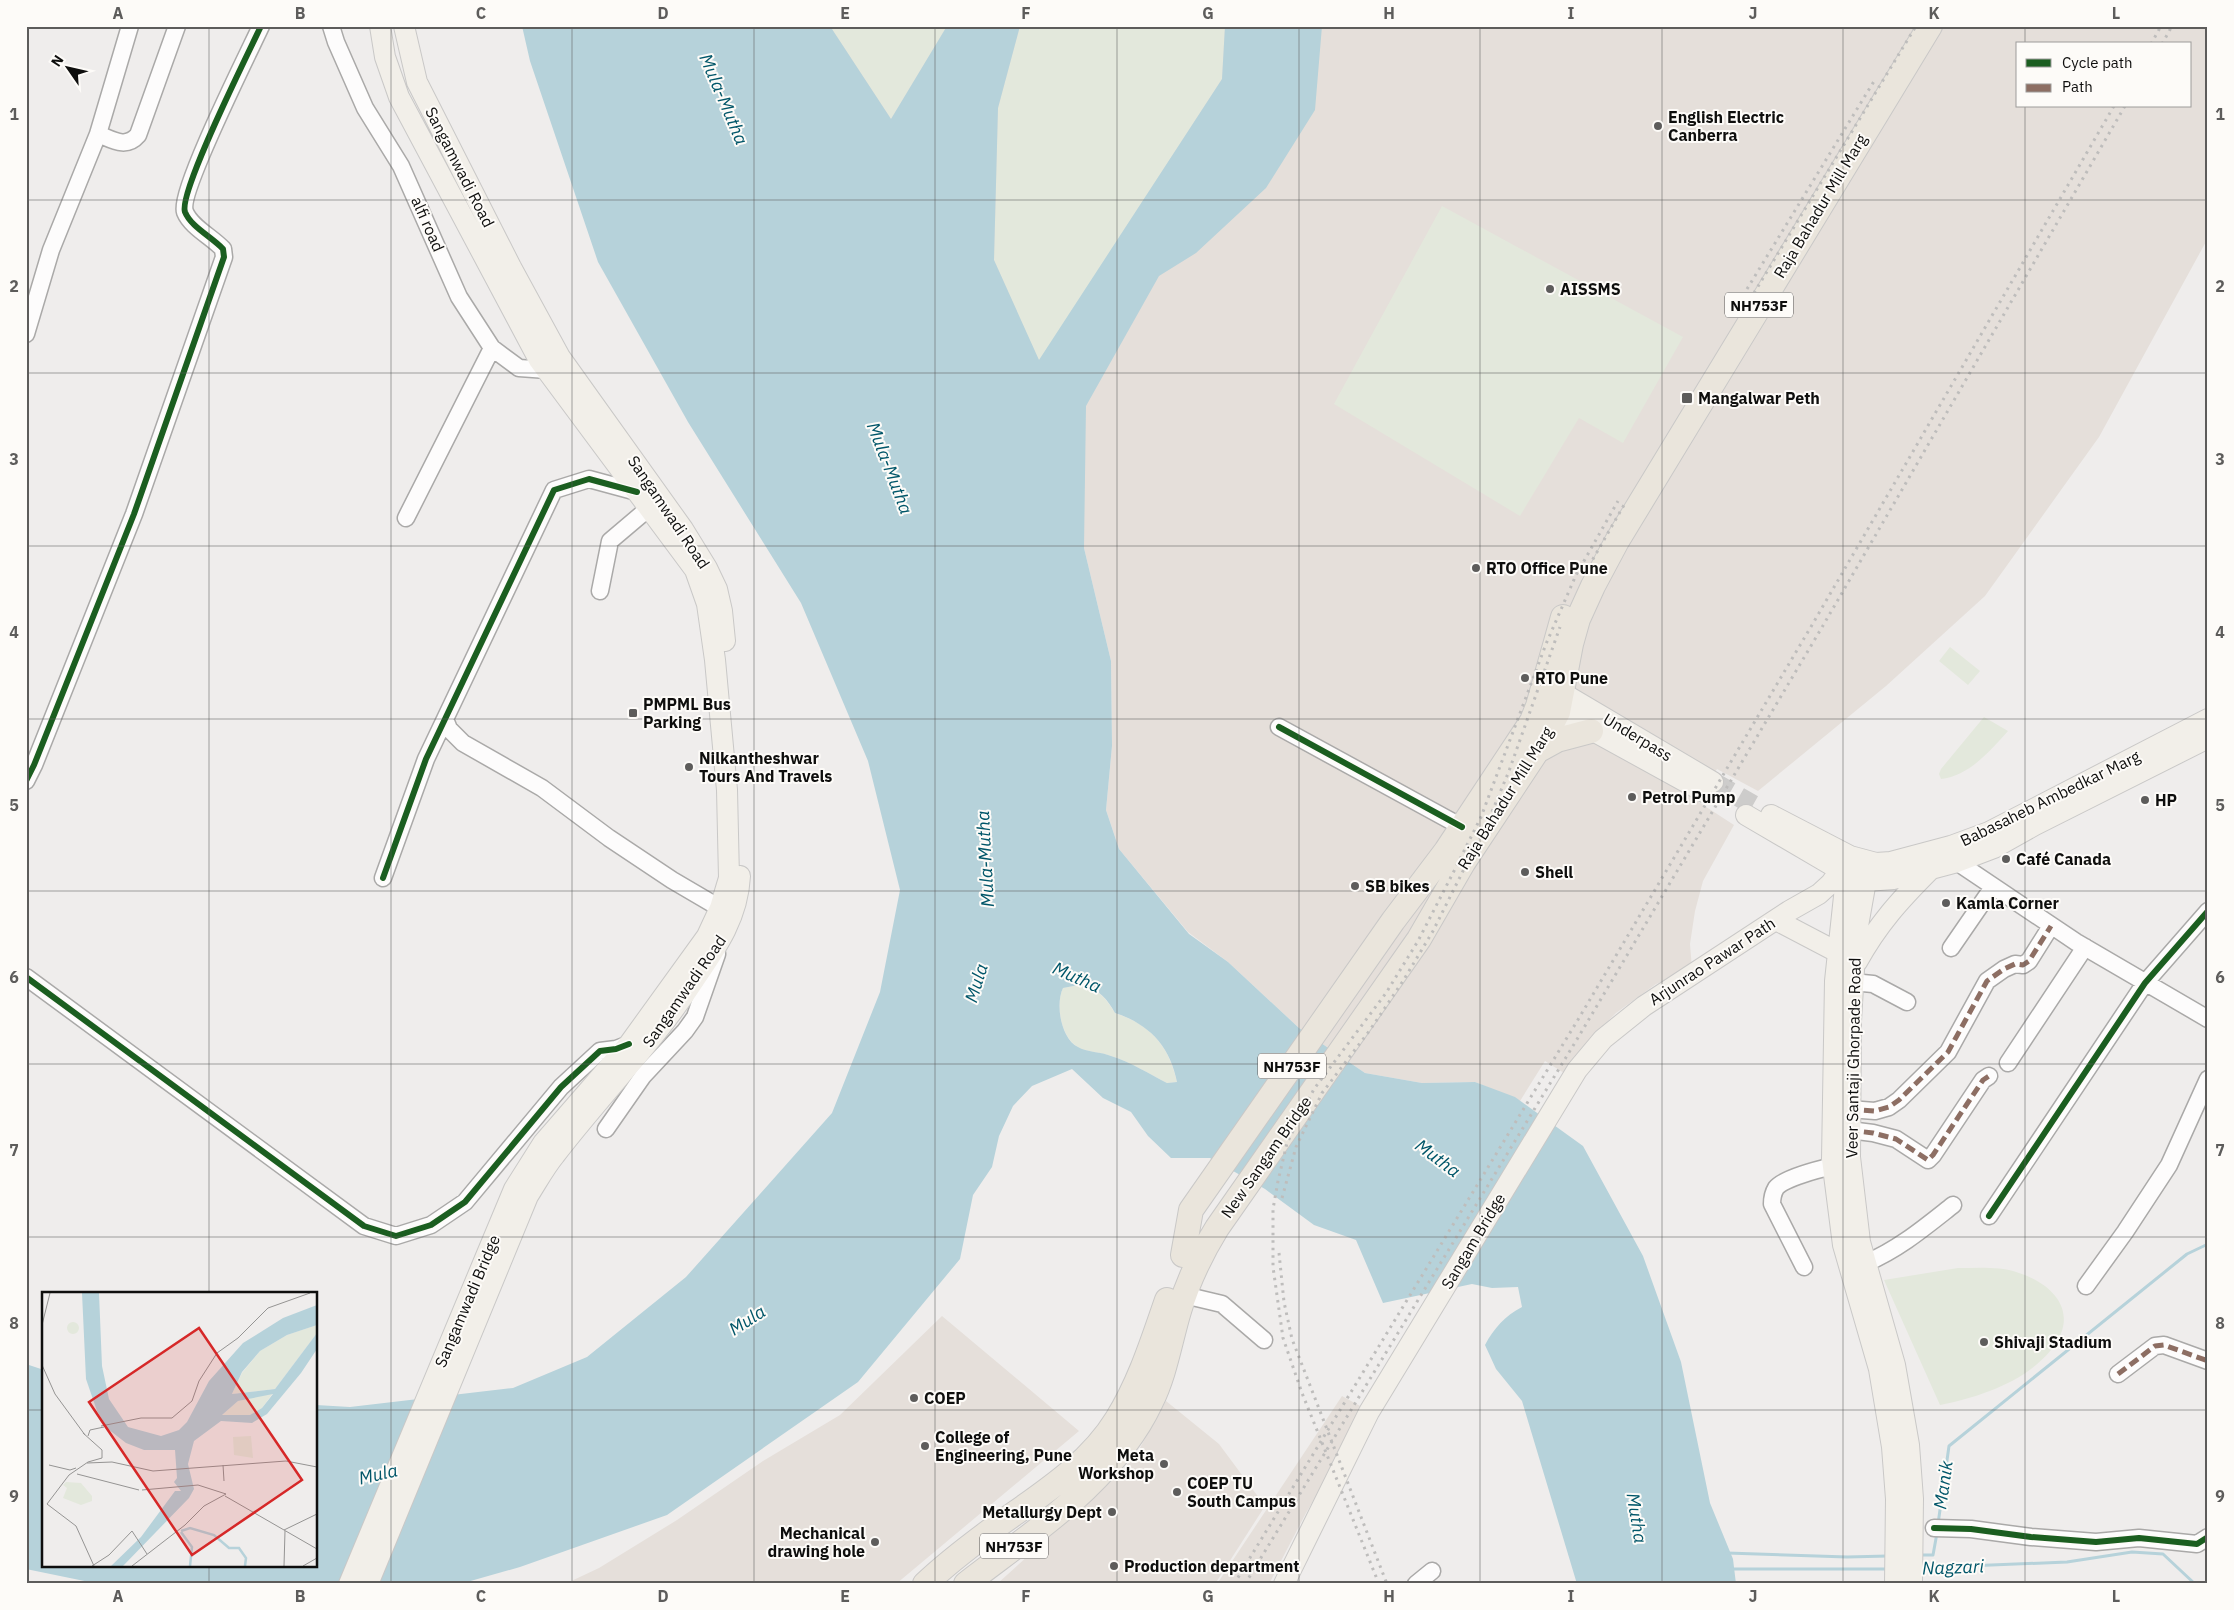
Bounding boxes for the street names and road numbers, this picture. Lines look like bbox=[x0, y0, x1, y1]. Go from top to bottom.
street label: Sangamwadi Road bbox=[421, 104, 499, 230]
street label: Raja Bahadur Mill Marg bbox=[1769, 130, 1871, 282]
street label: alfi road bbox=[407, 193, 449, 255]
road number: NH753F bbox=[1725, 292, 1793, 318]
street label: Sangamwadi Road bbox=[624, 452, 714, 572]
street label: Underpass bbox=[1600, 709, 1676, 765]
street label: Raja Bahadur Mill Marg bbox=[1453, 722, 1557, 873]
street label: Babasaheb Ambedkar Marg bbox=[1957, 745, 2144, 850]
street label: Arjunrao Pawar Path bbox=[1645, 913, 1779, 1009]
street label: Sangamwadi Road bbox=[638, 931, 730, 1051]
street label: Veer Santaji Ghorpade Road bbox=[1841, 957, 1865, 1159]
road number: NH753F bbox=[1258, 1054, 1326, 1078]
street label: New Sangam Bridge bbox=[1216, 1092, 1316, 1222]
street label: Sangam Bridge bbox=[1437, 1189, 1510, 1293]
street label: Sangamwadi Bridge bbox=[430, 1231, 504, 1370]
road number: NH753F bbox=[980, 1534, 1048, 1558]

